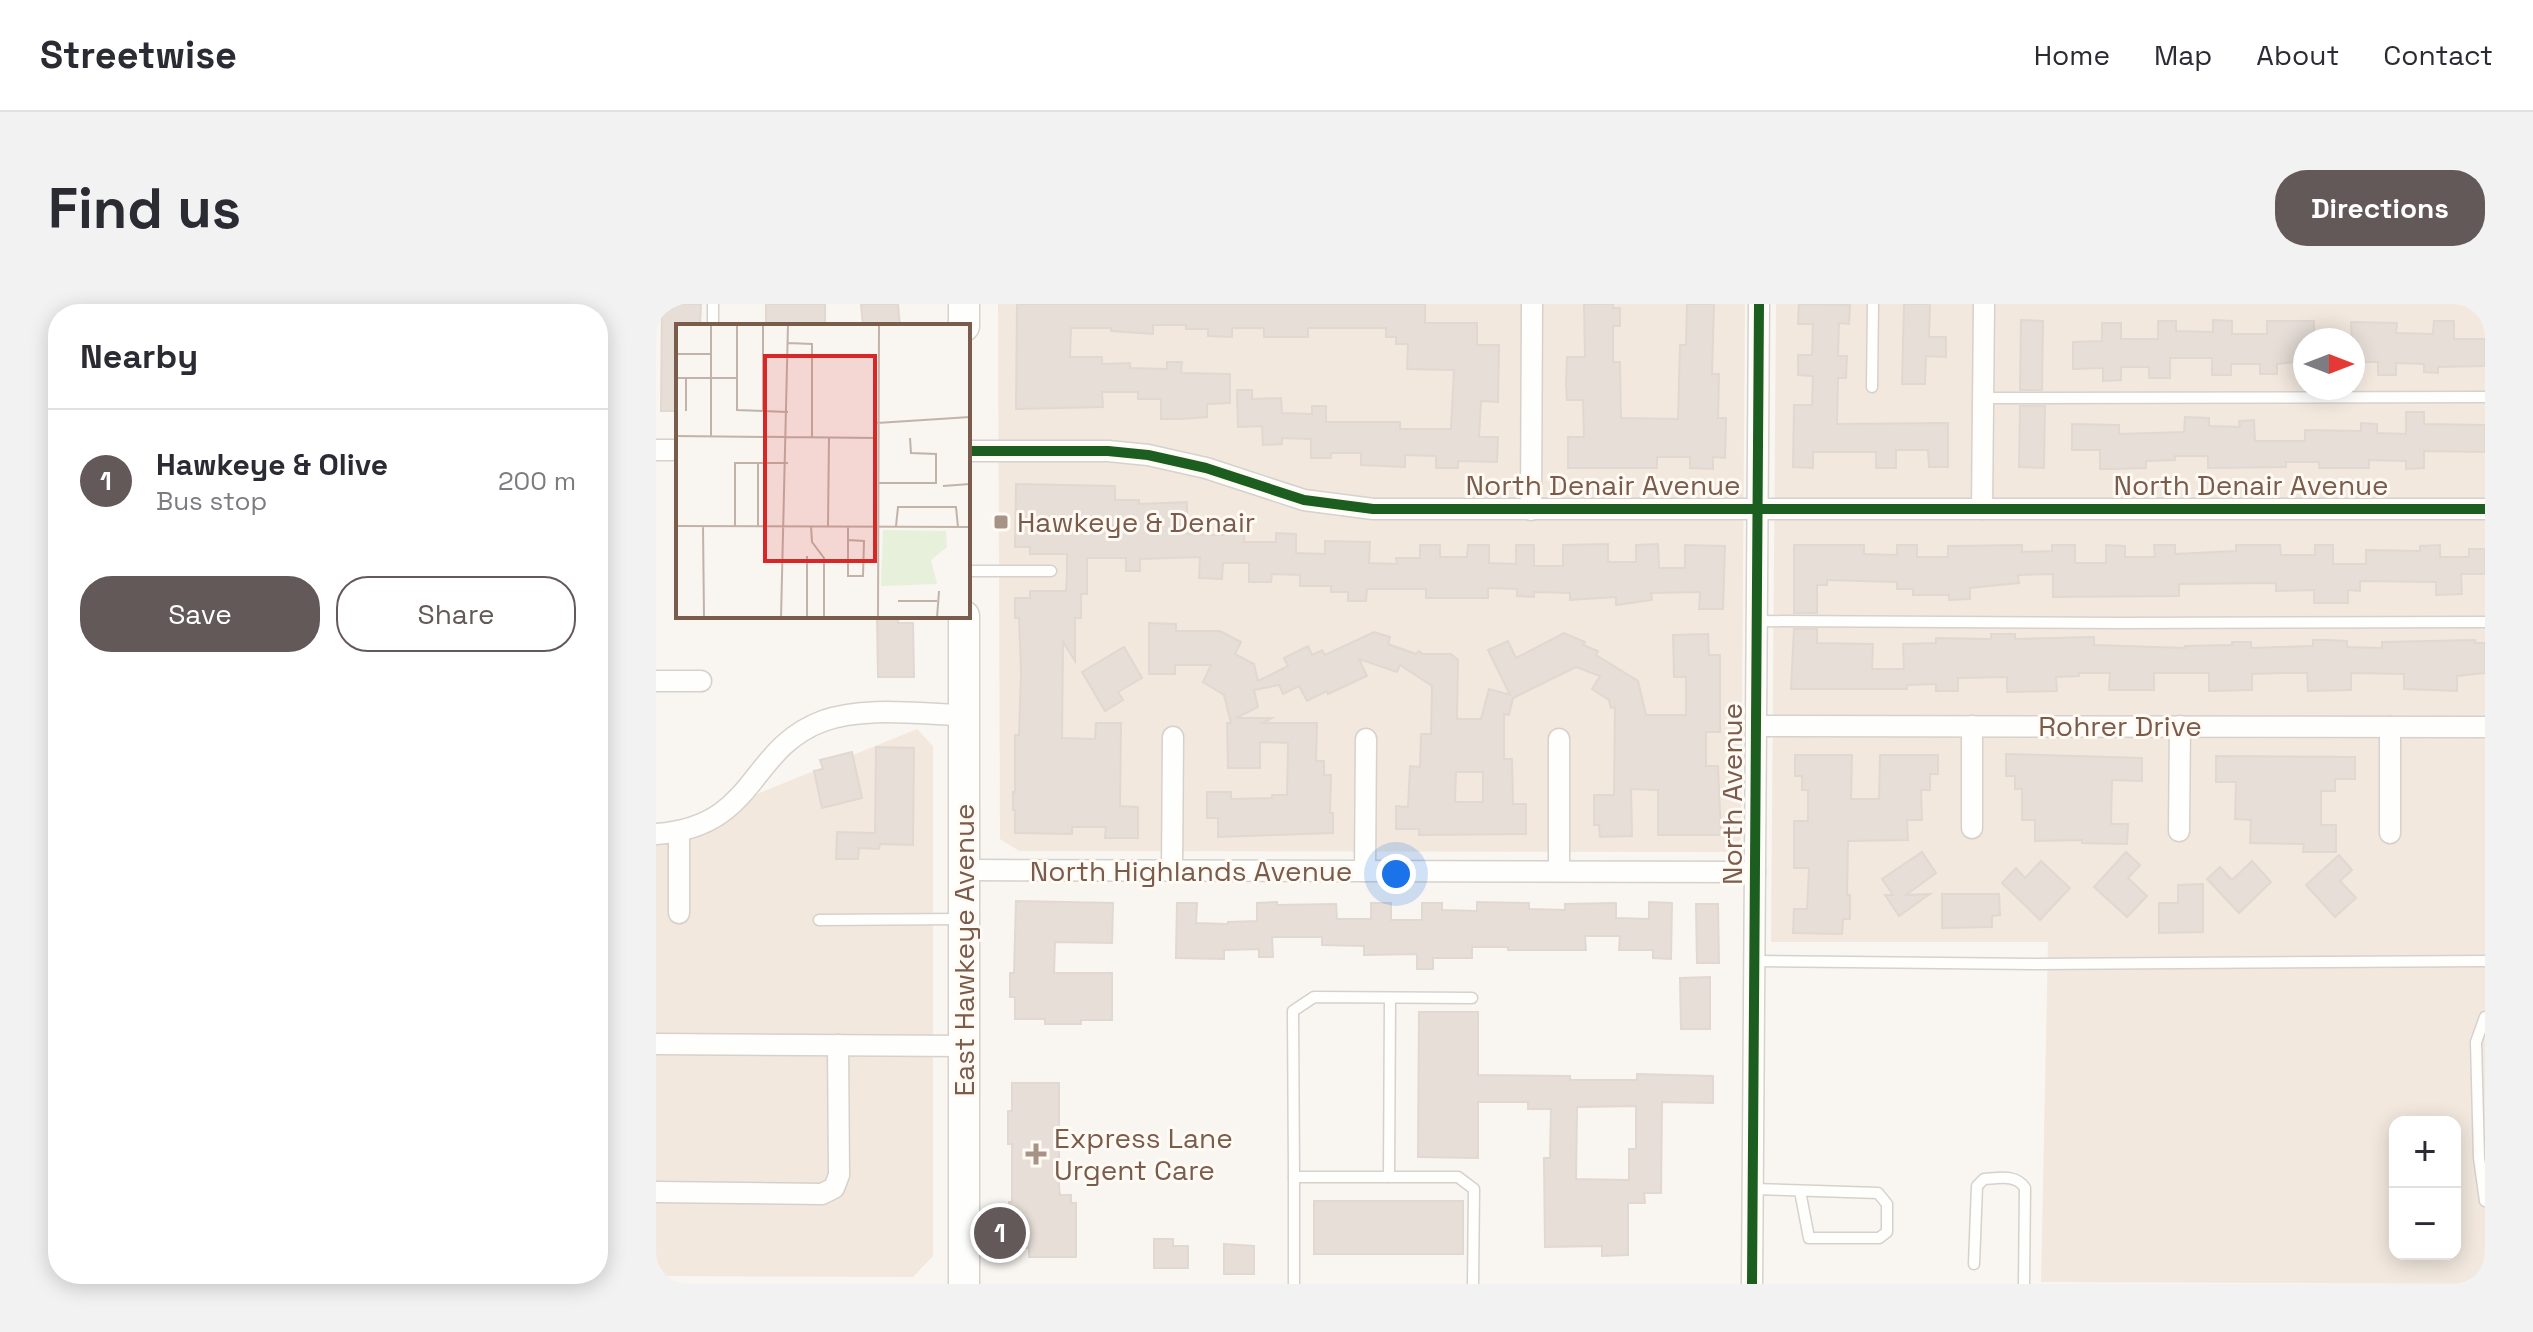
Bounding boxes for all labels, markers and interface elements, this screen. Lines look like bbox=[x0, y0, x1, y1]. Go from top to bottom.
text: Streetwise bbox=[40, 31, 237, 79]
text: Home bbox=[2034, 37, 2110, 73]
text: Map bbox=[2154, 37, 2212, 73]
text: About bbox=[2256, 37, 2339, 73]
text: Contact bbox=[2383, 37, 2493, 73]
button: Directions bbox=[2275, 170, 2485, 246]
text: Find us bbox=[48, 173, 241, 244]
inset map bbox=[676, 324, 970, 618]
north arrow bbox=[2293, 328, 2365, 400]
text: Nearby bbox=[80, 335, 198, 378]
text: Hawkeye & Olive bbox=[156, 445, 388, 484]
text: 1 bbox=[100, 464, 112, 498]
text: 200 m bbox=[498, 464, 576, 498]
street label: North Denair Avenue bbox=[1465, 467, 1741, 503]
street label: North Denair Avenue bbox=[2113, 467, 2389, 503]
text: Bus stop bbox=[156, 484, 267, 518]
place label: Hawkeye & Denair bbox=[1017, 504, 1255, 540]
marker: Hawkeye & Denair bbox=[992, 513, 1010, 531]
button: Save bbox=[80, 576, 320, 652]
button: Share bbox=[336, 576, 576, 652]
street label: North Avenue bbox=[1714, 703, 1750, 885]
street label: Rohrer Drive bbox=[2038, 708, 2202, 744]
street label: East Hawkeye Avenue bbox=[946, 803, 982, 1097]
street label: North Highlands Avenue bbox=[1030, 853, 1352, 889]
your location bbox=[1376, 854, 1416, 894]
map controls bbox=[2389, 1116, 2461, 1260]
button: + bbox=[2389, 1116, 2461, 1188]
place label: Express Lane Urgent Care bbox=[1054, 1120, 1233, 1188]
marker: Express Lane Urgent Care bbox=[1025, 1143, 1047, 1165]
button: − bbox=[2389, 1188, 2461, 1260]
pin: 1 bbox=[974, 1203, 1026, 1263]

